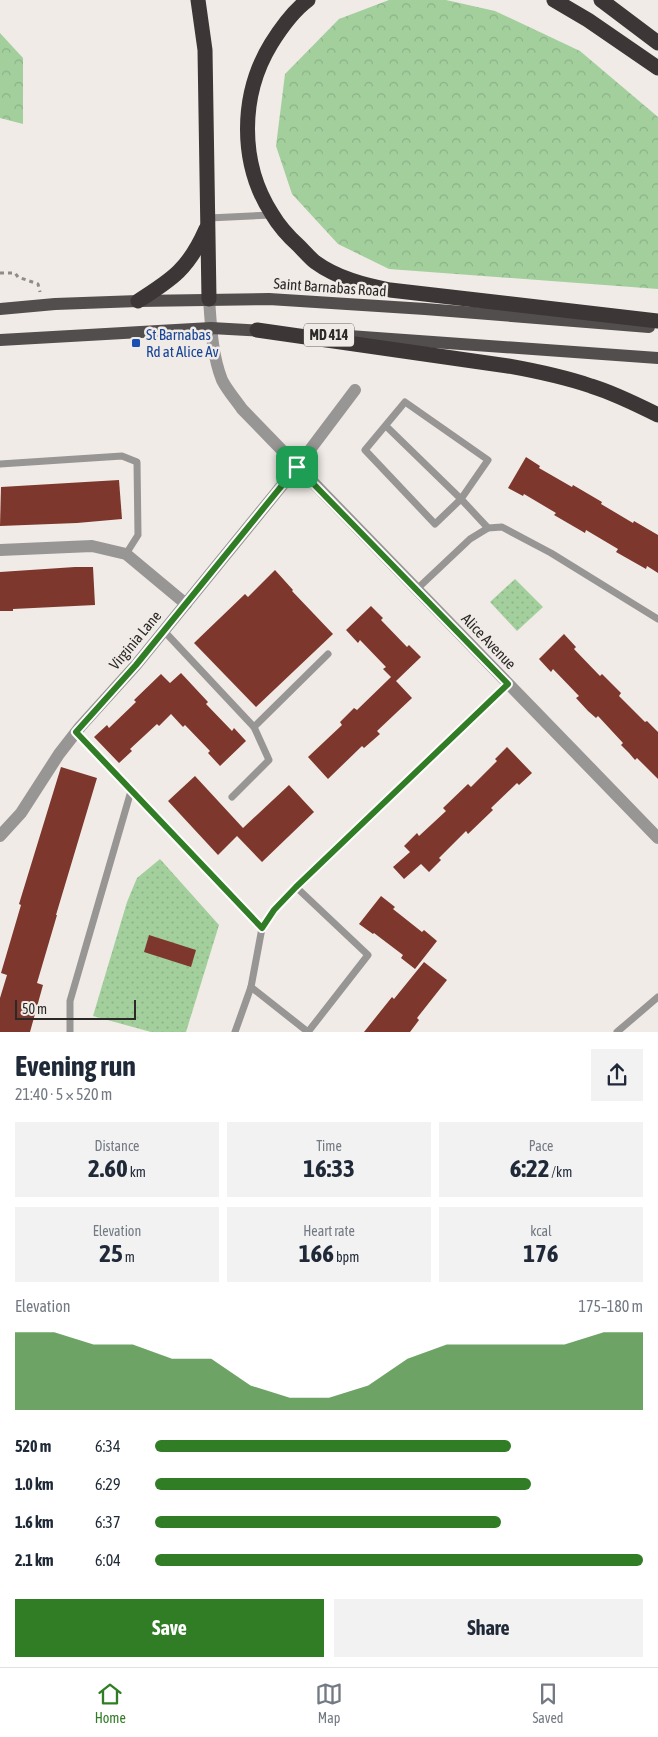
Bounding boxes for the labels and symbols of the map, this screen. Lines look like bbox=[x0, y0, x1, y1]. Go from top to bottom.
street label: Saint Barnabas Road bbox=[273, 275, 387, 299]
road number: MD 414 bbox=[304, 324, 354, 346]
place label: St Barnabas Rd at Alice Av bbox=[146, 326, 219, 360]
marker: St Barnabas Rd at Alice Av bbox=[130, 337, 142, 349]
pin bbox=[276, 446, 318, 488]
street label: Virginia Lane bbox=[106, 607, 165, 673]
street label: Alice Avenue bbox=[458, 610, 520, 672]
scale bar bbox=[15, 997, 136, 1020]

